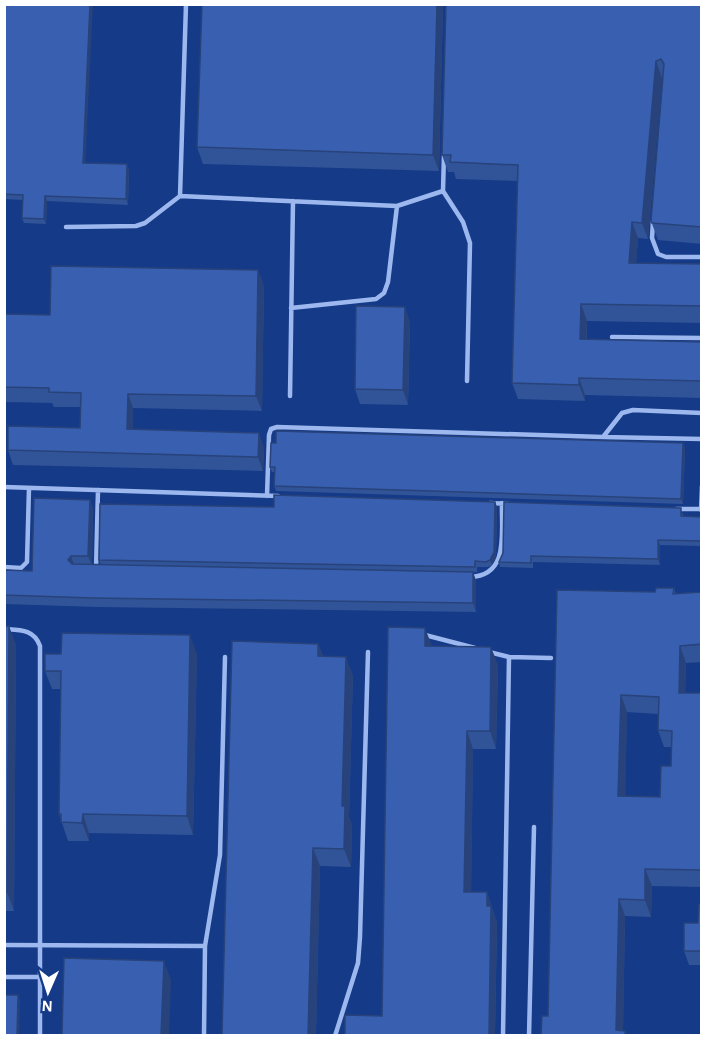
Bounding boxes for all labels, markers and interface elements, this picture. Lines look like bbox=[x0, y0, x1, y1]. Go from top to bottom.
north arrow bbox=[18, 962, 78, 1022]
text: N bbox=[41, 998, 53, 1014]

